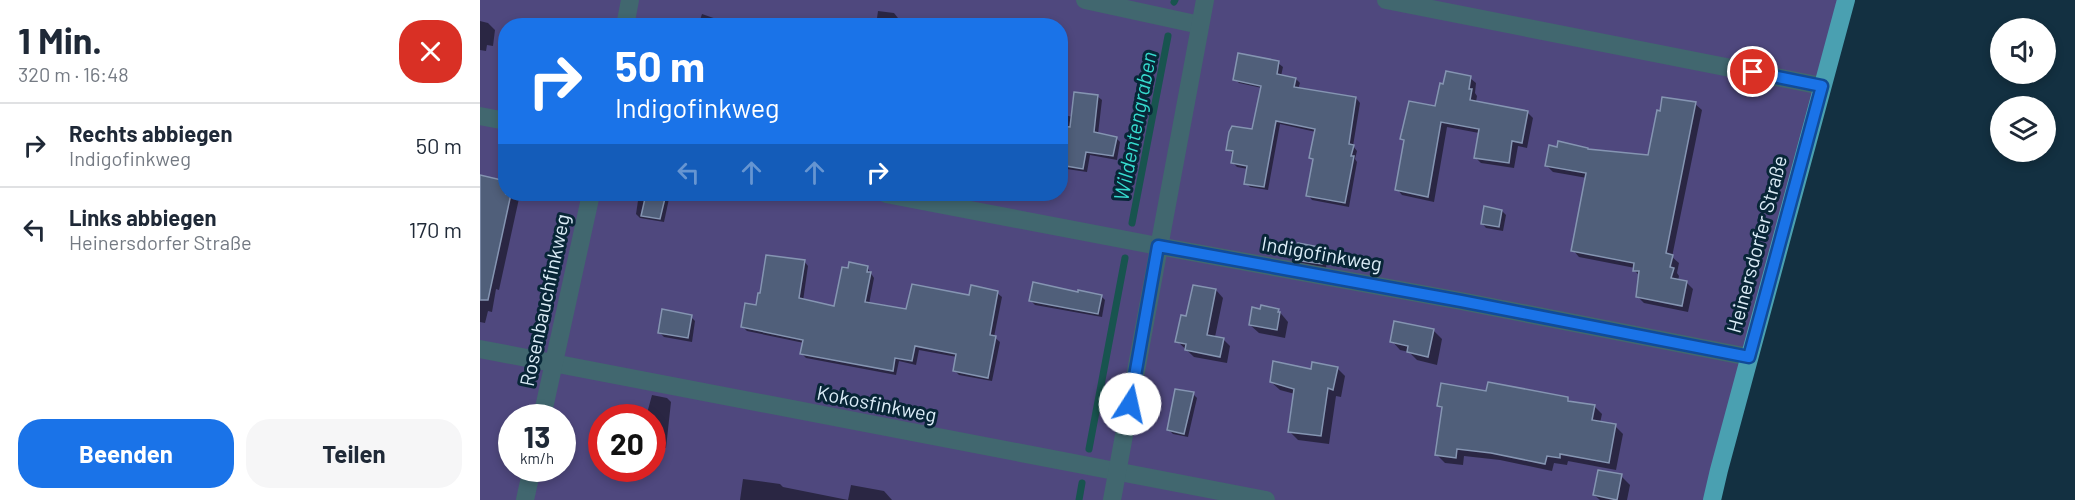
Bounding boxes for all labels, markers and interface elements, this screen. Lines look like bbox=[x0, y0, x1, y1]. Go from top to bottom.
text: 1 Min. bbox=[18, 18, 102, 61]
map controls bbox=[1990, 18, 2056, 162]
button: sound bbox=[1990, 18, 2056, 84]
button: close bbox=[399, 20, 462, 83]
text: 50 m bbox=[615, 40, 705, 90]
icon: right bbox=[516, 42, 594, 120]
pin bbox=[1727, 46, 1778, 97]
water label: Wildentengraben bbox=[1107, 49, 1161, 203]
icon: arrive bbox=[1736, 55, 1769, 88]
text: 320 m · 16:48 bbox=[18, 62, 129, 86]
text: Indigofinkweg bbox=[615, 91, 780, 123]
button: layers bbox=[1990, 96, 2056, 162]
text: Rechts abbiegen bbox=[69, 120, 232, 146]
icon: right bbox=[18, 129, 51, 162]
text: 50 m bbox=[416, 132, 462, 158]
text: Indigofinkweg bbox=[69, 146, 191, 170]
street label: Heinersdorfer Straße bbox=[1721, 153, 1791, 335]
icon: left bbox=[672, 156, 705, 189]
icon: ahead bbox=[735, 156, 768, 189]
icon: ahead bbox=[798, 156, 831, 189]
icon: right bbox=[861, 156, 894, 189]
text: Links abbiegen bbox=[69, 204, 217, 230]
street label: Rosenbauchfinkweg bbox=[514, 212, 574, 388]
icon: left bbox=[18, 213, 51, 246]
text: 170 m bbox=[409, 216, 462, 242]
text: Heinersdorfer Straße bbox=[69, 230, 252, 254]
street label: Indigofinkweg bbox=[1260, 231, 1384, 275]
position arrow bbox=[1098, 372, 1162, 436]
street label: Kokosfinkweg bbox=[815, 380, 939, 426]
speed limit sign: 20 bbox=[588, 404, 666, 482]
text: 13 bbox=[524, 418, 550, 454]
button: Beenden bbox=[18, 419, 234, 488]
button: Teilen bbox=[246, 419, 462, 488]
text: km/h bbox=[520, 449, 554, 467]

